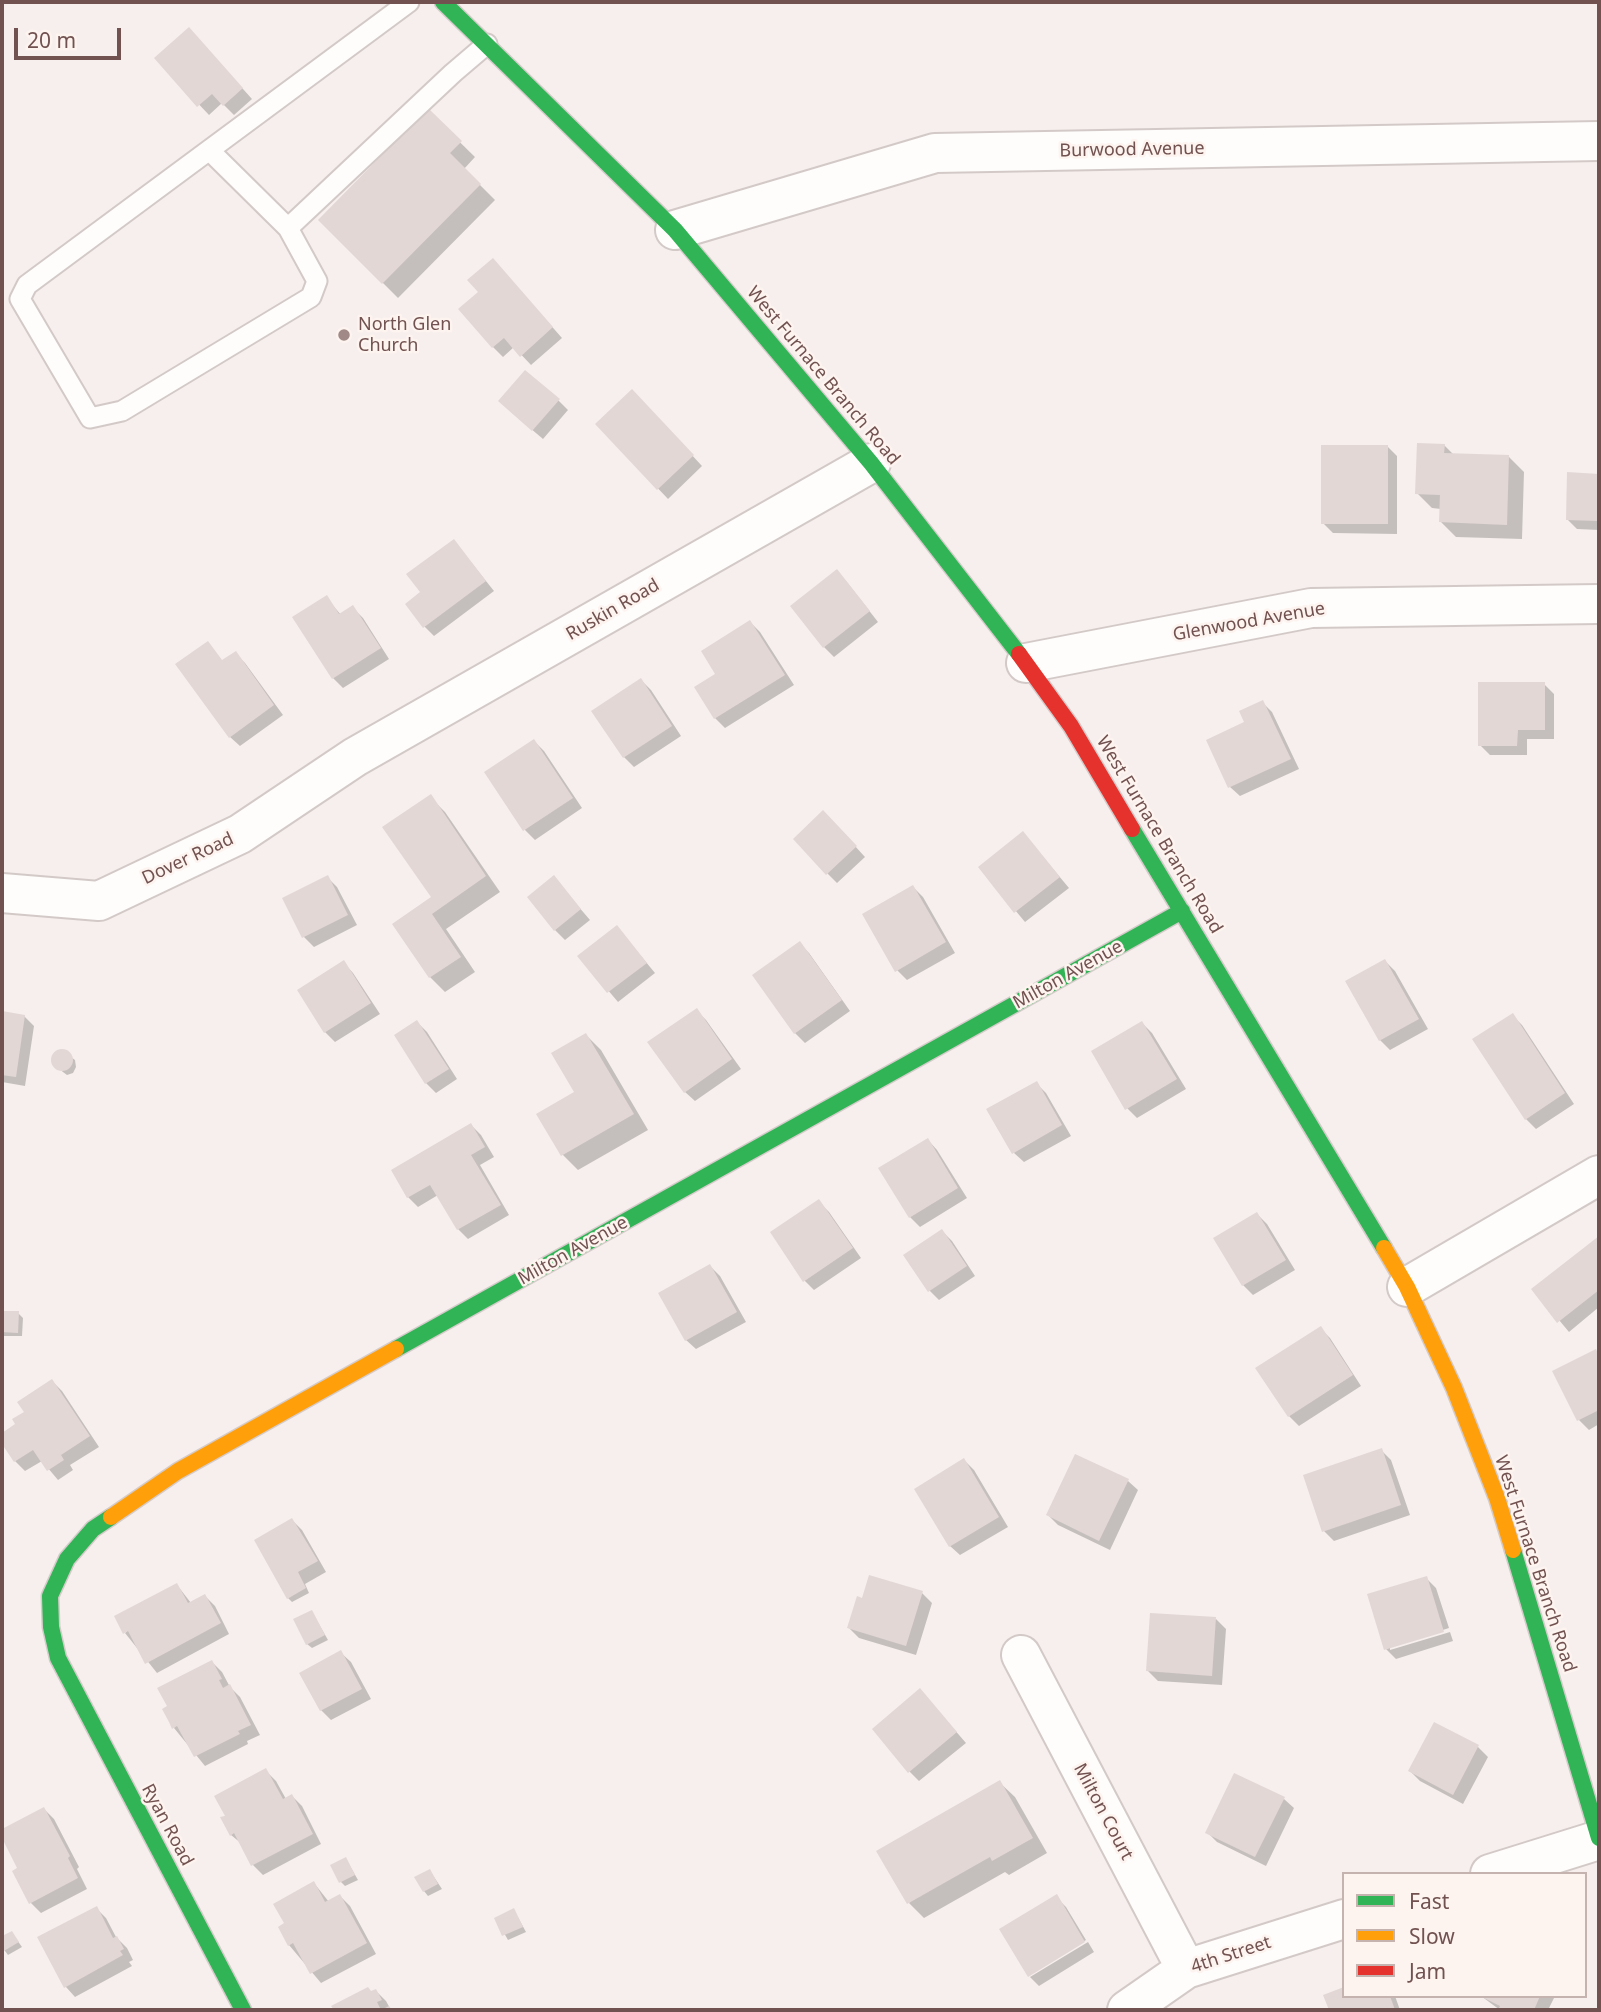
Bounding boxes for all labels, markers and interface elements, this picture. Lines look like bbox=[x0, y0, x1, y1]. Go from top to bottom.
scale bar bbox=[18, 14, 124, 58]
text: 20 m bbox=[27, 26, 76, 54]
street label: Burwood Avenue bbox=[1059, 138, 1205, 162]
street label: West Furnace Branch Road bbox=[742, 282, 904, 470]
place label: North Glen Church bbox=[358, 314, 451, 356]
marker: North Glen Church bbox=[336, 327, 352, 343]
street label: Ruskin Road bbox=[562, 575, 664, 645]
street label: Glenwood Avenue bbox=[1171, 598, 1327, 646]
street label: West Furnace Branch Road bbox=[1091, 732, 1227, 938]
street label: Dover Road bbox=[139, 828, 237, 890]
street label: Milton Avenue bbox=[1009, 936, 1127, 1014]
street label: Milton Avenue bbox=[514, 1212, 632, 1290]
street label: West Furnace Branch Road bbox=[1490, 1453, 1580, 1675]
street label: Milton Court bbox=[1069, 1760, 1137, 1864]
street label: Ryan Road bbox=[136, 1780, 198, 1870]
legend bbox=[1342, 1872, 1587, 1998]
text: Fast bbox=[1409, 1887, 1449, 1915]
text: Slow bbox=[1409, 1922, 1455, 1950]
street label: 4th Street bbox=[1188, 1932, 1274, 1978]
text: Jam bbox=[1409, 1957, 1446, 1985]

